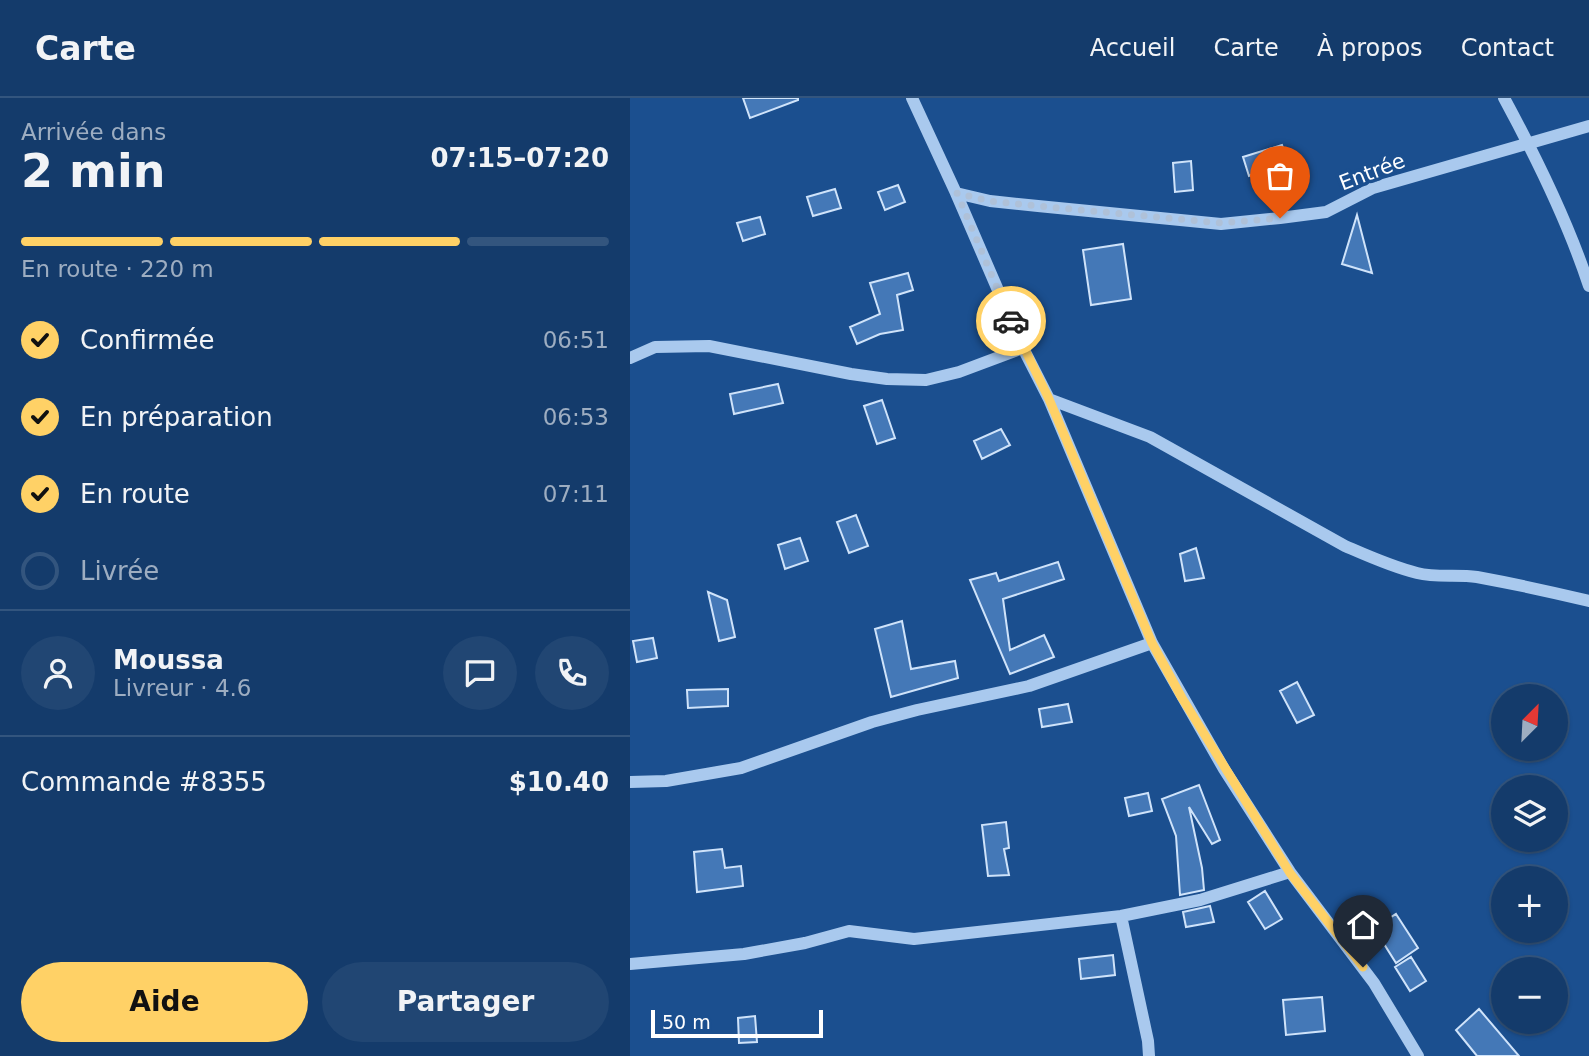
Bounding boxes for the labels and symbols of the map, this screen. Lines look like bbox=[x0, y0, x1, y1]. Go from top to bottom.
pin bbox=[1250, 146, 1310, 218]
street label: Entrée bbox=[1336, 148, 1408, 196]
courier bbox=[976, 286, 1046, 356]
north arrow bbox=[1491, 684, 1568, 761]
pin bbox=[1333, 895, 1393, 967]
scale bar bbox=[651, 1007, 822, 1039]

